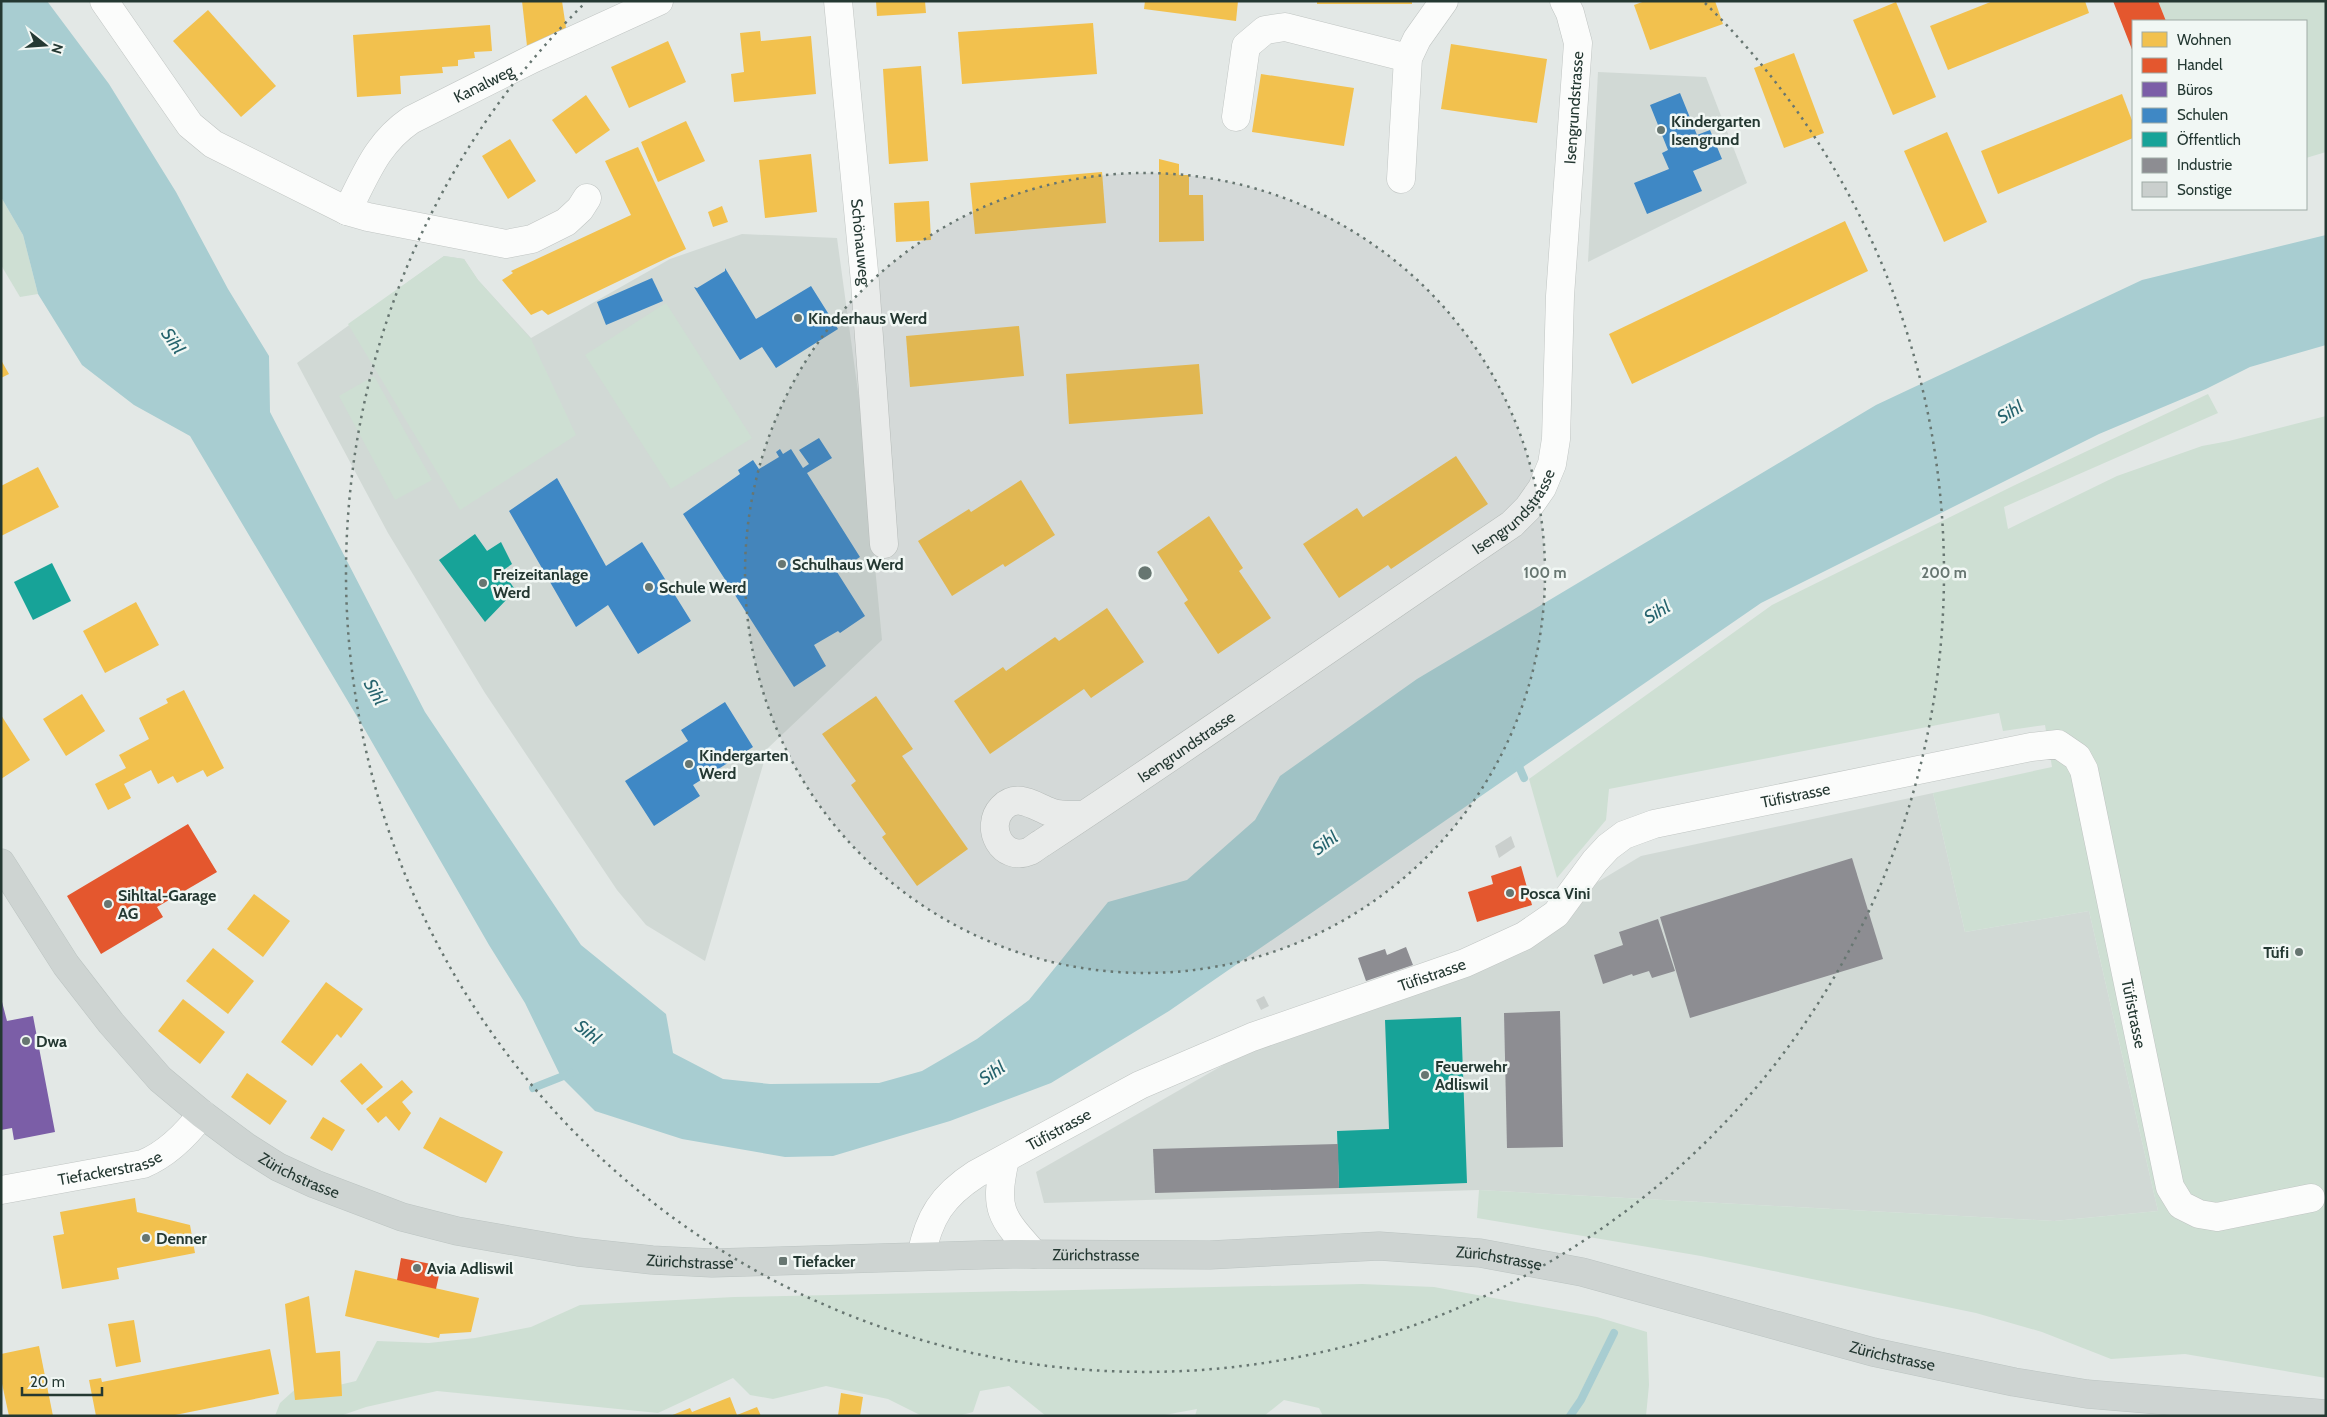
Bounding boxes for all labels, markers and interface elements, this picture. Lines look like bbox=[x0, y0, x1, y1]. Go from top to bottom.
north arrow bbox=[20, 20, 70, 70]
legend bbox=[2132, 20, 2307, 210]
text: Wohnen bbox=[2177, 31, 2231, 49]
text: N bbox=[47, 41, 67, 56]
street label: Isengrundstrasse bbox=[1560, 51, 1587, 165]
text: Handel bbox=[2177, 56, 2223, 74]
street label: Kanalweg bbox=[451, 60, 518, 107]
text: Büros bbox=[2177, 81, 2213, 99]
text: Schulen bbox=[2177, 106, 2228, 124]
place label: Kindergarten Isengrund bbox=[1671, 112, 1761, 149]
marker: Kindergarten Isengrund bbox=[1655, 124, 1667, 136]
text: Öffentlich bbox=[2177, 131, 2241, 149]
text: Industrie bbox=[2177, 156, 2232, 174]
text: Sonstige bbox=[2177, 181, 2232, 199]
street label: Schönauweg bbox=[847, 198, 874, 287]
place label: Kinderhaus Werd bbox=[808, 309, 927, 328]
marker: Kinderhaus Werd bbox=[792, 312, 804, 324]
water label: Sihl bbox=[156, 324, 190, 359]
water label: Sihl bbox=[1993, 395, 2028, 428]
street label: Isengrundstrasse bbox=[1469, 466, 1559, 558]
place label: Schulhaus Werd bbox=[792, 555, 904, 574]
marker: Schulhaus Werd bbox=[776, 558, 788, 570]
centre of rings bbox=[1136, 564, 1154, 582]
text: 100 m bbox=[1523, 564, 1567, 582]
text: 200 m bbox=[1921, 564, 1967, 582]
place label: Freizeitanlage Werd bbox=[493, 565, 588, 602]
marker: Freizeitanlage Werd bbox=[477, 577, 489, 589]
place label: Schule Werd bbox=[659, 578, 746, 597]
marker: Schule Werd bbox=[643, 581, 655, 593]
water label: Sihl bbox=[1640, 595, 1675, 628]
water label: Sihl bbox=[359, 675, 392, 710]
street label: Isengrundstrasse bbox=[1134, 707, 1238, 787]
place label: Kindergarten Werd bbox=[699, 746, 789, 783]
marker: Kindergarten Werd bbox=[683, 758, 695, 770]
street label: Tüfistrasse bbox=[1759, 779, 1832, 812]
water label: Sihl bbox=[1308, 826, 1343, 860]
place label: Posca Vini bbox=[1520, 884, 1590, 903]
place label: Sihltal-Garage AG bbox=[118, 886, 216, 923]
marker: Posca Vini bbox=[1504, 887, 1516, 899]
marker: Sihltal-Garage AG bbox=[102, 898, 114, 910]
place label: Tüfi bbox=[2263, 943, 2289, 962]
marker: Tüfi bbox=[2293, 946, 2305, 958]
street label: Tüfistrasse bbox=[1396, 954, 1468, 995]
street label: Tüfistrasse bbox=[2117, 977, 2150, 1050]
water label: Sihl bbox=[571, 1015, 606, 1049]
place label: Dwa bbox=[36, 1032, 67, 1051]
marker: Dwa bbox=[20, 1035, 32, 1047]
water label: Sihl bbox=[975, 1056, 1010, 1090]
place label: Feuerwehr Adliswil bbox=[1435, 1057, 1508, 1094]
marker: Feuerwehr Adliswil bbox=[1419, 1069, 1431, 1081]
street label: Tüfistrasse bbox=[1023, 1105, 1094, 1155]
street label: Tiefackerstrasse bbox=[56, 1147, 166, 1189]
street label: Zürichstrasse bbox=[255, 1148, 342, 1202]
place label: Denner bbox=[156, 1229, 208, 1248]
marker: Denner bbox=[140, 1232, 152, 1244]
street label: Zürichstrasse bbox=[1455, 1242, 1544, 1274]
street label: Zürichstrasse bbox=[1052, 1245, 1140, 1265]
street label: Zürichstrasse bbox=[645, 1250, 734, 1273]
place label: Tiefacker bbox=[793, 1252, 856, 1271]
marker: Tiefacker bbox=[777, 1255, 789, 1267]
place label: Avia Adliswil bbox=[427, 1259, 513, 1278]
marker: Avia Adliswil bbox=[411, 1262, 423, 1274]
street label: Zürichstrasse bbox=[1847, 1337, 1937, 1375]
scale bar bbox=[22, 1364, 102, 1396]
text: 20 m bbox=[30, 1373, 65, 1391]

